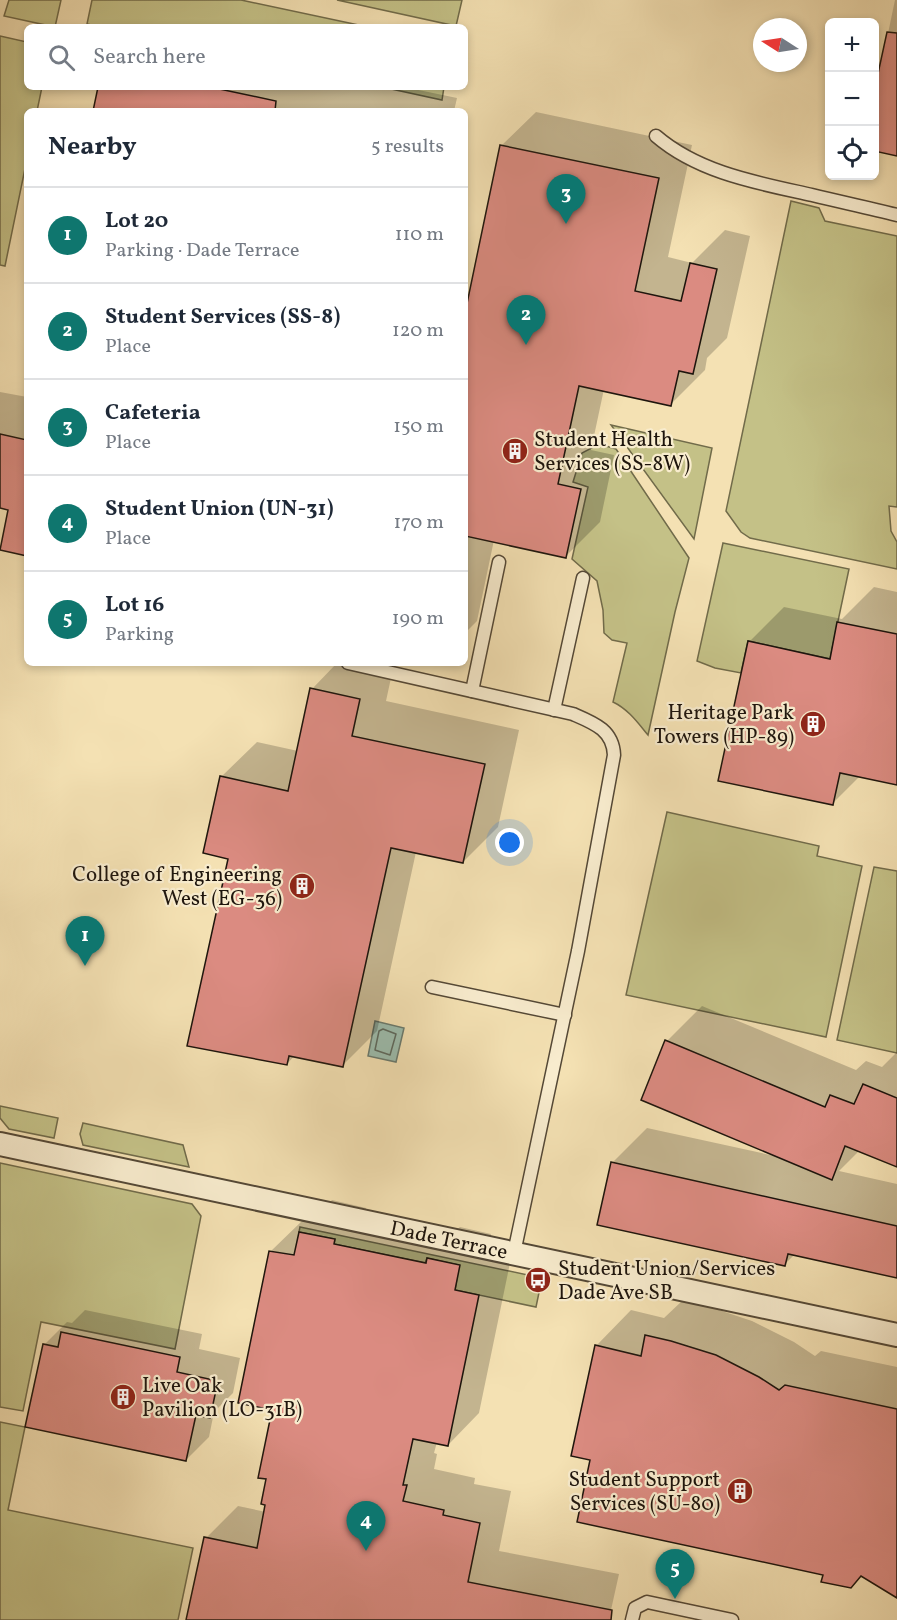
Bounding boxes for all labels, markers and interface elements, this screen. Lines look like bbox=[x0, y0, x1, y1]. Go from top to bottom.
north arrow bbox=[753, 18, 807, 72]
map controls bbox=[825, 18, 879, 180]
button: + bbox=[825, 18, 879, 72]
search box bbox=[24, 24, 468, 90]
icon: search bbox=[45, 41, 78, 74]
text: Search here bbox=[93, 42, 206, 73]
button: − bbox=[825, 72, 879, 126]
button: locate bbox=[825, 126, 879, 180]
text: Nearby bbox=[48, 129, 137, 165]
text: 5 results bbox=[371, 133, 444, 161]
pin: 3 bbox=[546, 174, 586, 224]
text: Lot 20 bbox=[105, 206, 168, 237]
text: 1 bbox=[63, 221, 72, 249]
text: 110 m bbox=[395, 221, 444, 249]
text: Parking · Dade Terrace bbox=[105, 237, 300, 265]
pin: 2 bbox=[506, 296, 546, 345]
text: Student Services (SS-8) bbox=[105, 302, 340, 333]
text: 2 bbox=[62, 317, 73, 345]
text: 120 m bbox=[392, 317, 444, 345]
text: Place bbox=[105, 333, 151, 361]
text: Cafeteria bbox=[105, 398, 201, 429]
text: 3 bbox=[62, 413, 73, 441]
text: 150 m bbox=[393, 413, 444, 441]
place label: Student Health Services (SS-8W) bbox=[534, 426, 690, 479]
text: Place bbox=[105, 429, 151, 457]
building icon: Student Health Services (SS-8W) bbox=[500, 436, 530, 466]
text: Student Union (UN-31) bbox=[105, 494, 334, 525]
text: 4 bbox=[61, 509, 74, 537]
text: 170 m bbox=[394, 509, 444, 537]
text: Place bbox=[105, 525, 151, 553]
text: Lot 16 bbox=[105, 590, 164, 621]
text: 5 bbox=[63, 605, 72, 633]
text: 190 m bbox=[392, 605, 444, 633]
text: Parking bbox=[105, 621, 174, 649]
place label: Heritage Park Towers (HP-89) bbox=[654, 699, 795, 752]
building icon: Heritage Park Towers (HP-89) bbox=[798, 709, 828, 739]
your location bbox=[495, 828, 524, 857]
place label: College of Engineering West (EG-36) bbox=[72, 861, 282, 914]
building icon: College of Engineering West (EG-36) bbox=[287, 871, 317, 901]
pin: 1 bbox=[66, 916, 104, 966]
street label: Dade Terrace bbox=[387, 1214, 510, 1268]
place label: Student Union/Services Dade Ave SB bbox=[558, 1255, 775, 1308]
bus stop icon: Student Union/Services Dade Ave SB bbox=[523, 1265, 553, 1295]
place label: Live Oak Pavilion (LO-31B) bbox=[142, 1372, 302, 1425]
building icon: Live Oak Pavilion (LO-31B) bbox=[108, 1382, 138, 1412]
place label: Student Support Services (SU-80) bbox=[568, 1466, 720, 1519]
building icon: Student Support Services (SU-80) bbox=[725, 1476, 755, 1506]
pin: 4 bbox=[346, 1502, 386, 1551]
pin: 5 bbox=[656, 1550, 694, 1599]

